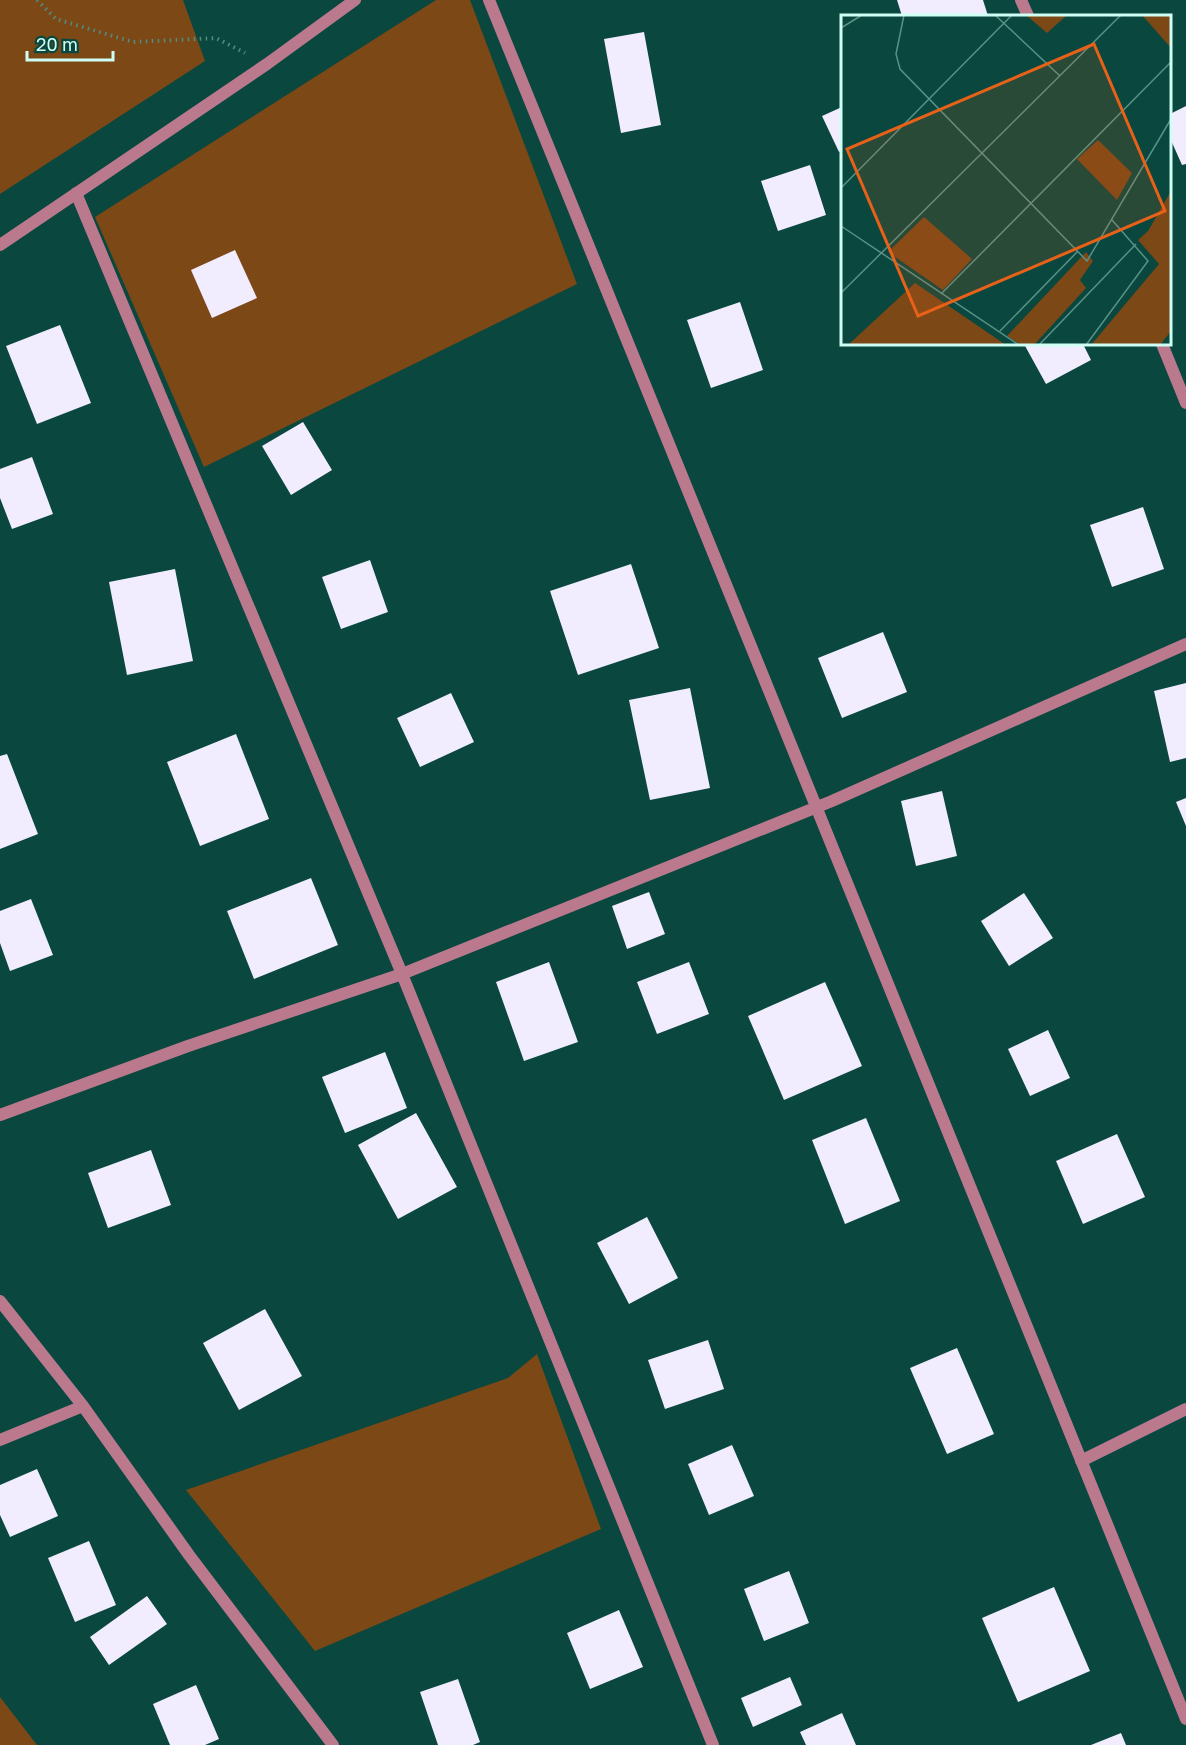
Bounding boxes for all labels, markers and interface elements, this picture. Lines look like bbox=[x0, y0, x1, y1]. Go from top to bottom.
inset map bbox=[841, 15, 1171, 345]
scale bar bbox=[27, 24, 112, 62]
text: 20 m bbox=[36, 33, 78, 55]

